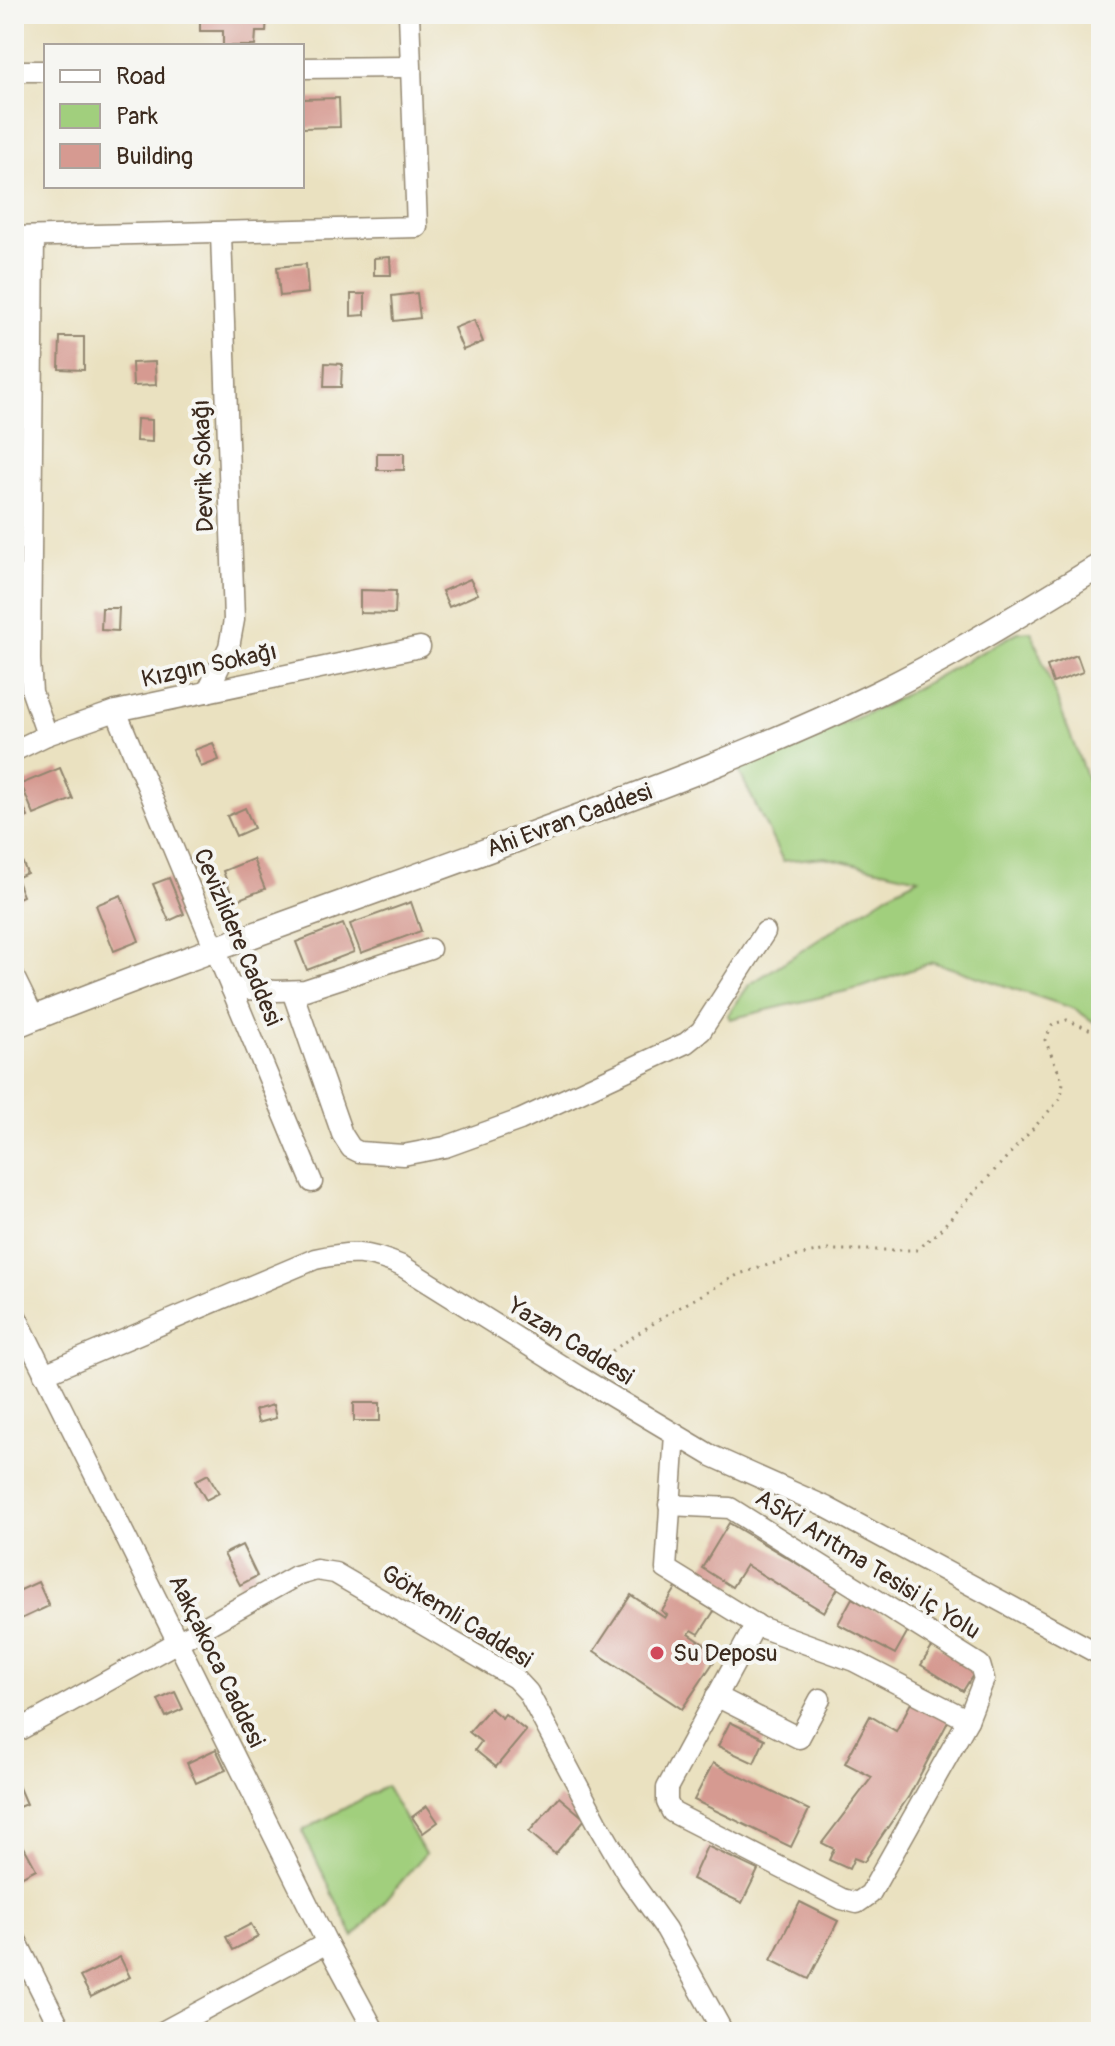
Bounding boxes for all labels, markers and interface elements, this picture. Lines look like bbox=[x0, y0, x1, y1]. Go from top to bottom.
legend bbox=[44, 44, 304, 188]
text: Road bbox=[116, 62, 166, 91]
text: Park bbox=[116, 102, 158, 131]
text: Building bbox=[116, 142, 193, 171]
street label: Devrik Sokağı bbox=[187, 399, 220, 533]
street label: Kızgın Sokağı bbox=[139, 637, 280, 694]
street label: Ahi Evran Caddesi bbox=[482, 777, 656, 864]
street label: Cevizlidere Caddesi bbox=[187, 844, 288, 1030]
street label: Yazan Caddesi bbox=[502, 1291, 639, 1391]
street label: ASKİ Arıtma Tesisi İç Yolu bbox=[750, 1483, 986, 1646]
street label: Görkemli Caddesi bbox=[376, 1558, 537, 1674]
street label: Aakçakoca Caddesi bbox=[162, 1570, 271, 1752]
place label: Su Deposu bbox=[673, 1639, 778, 1668]
marker: Su Deposu bbox=[648, 1644, 666, 1662]

